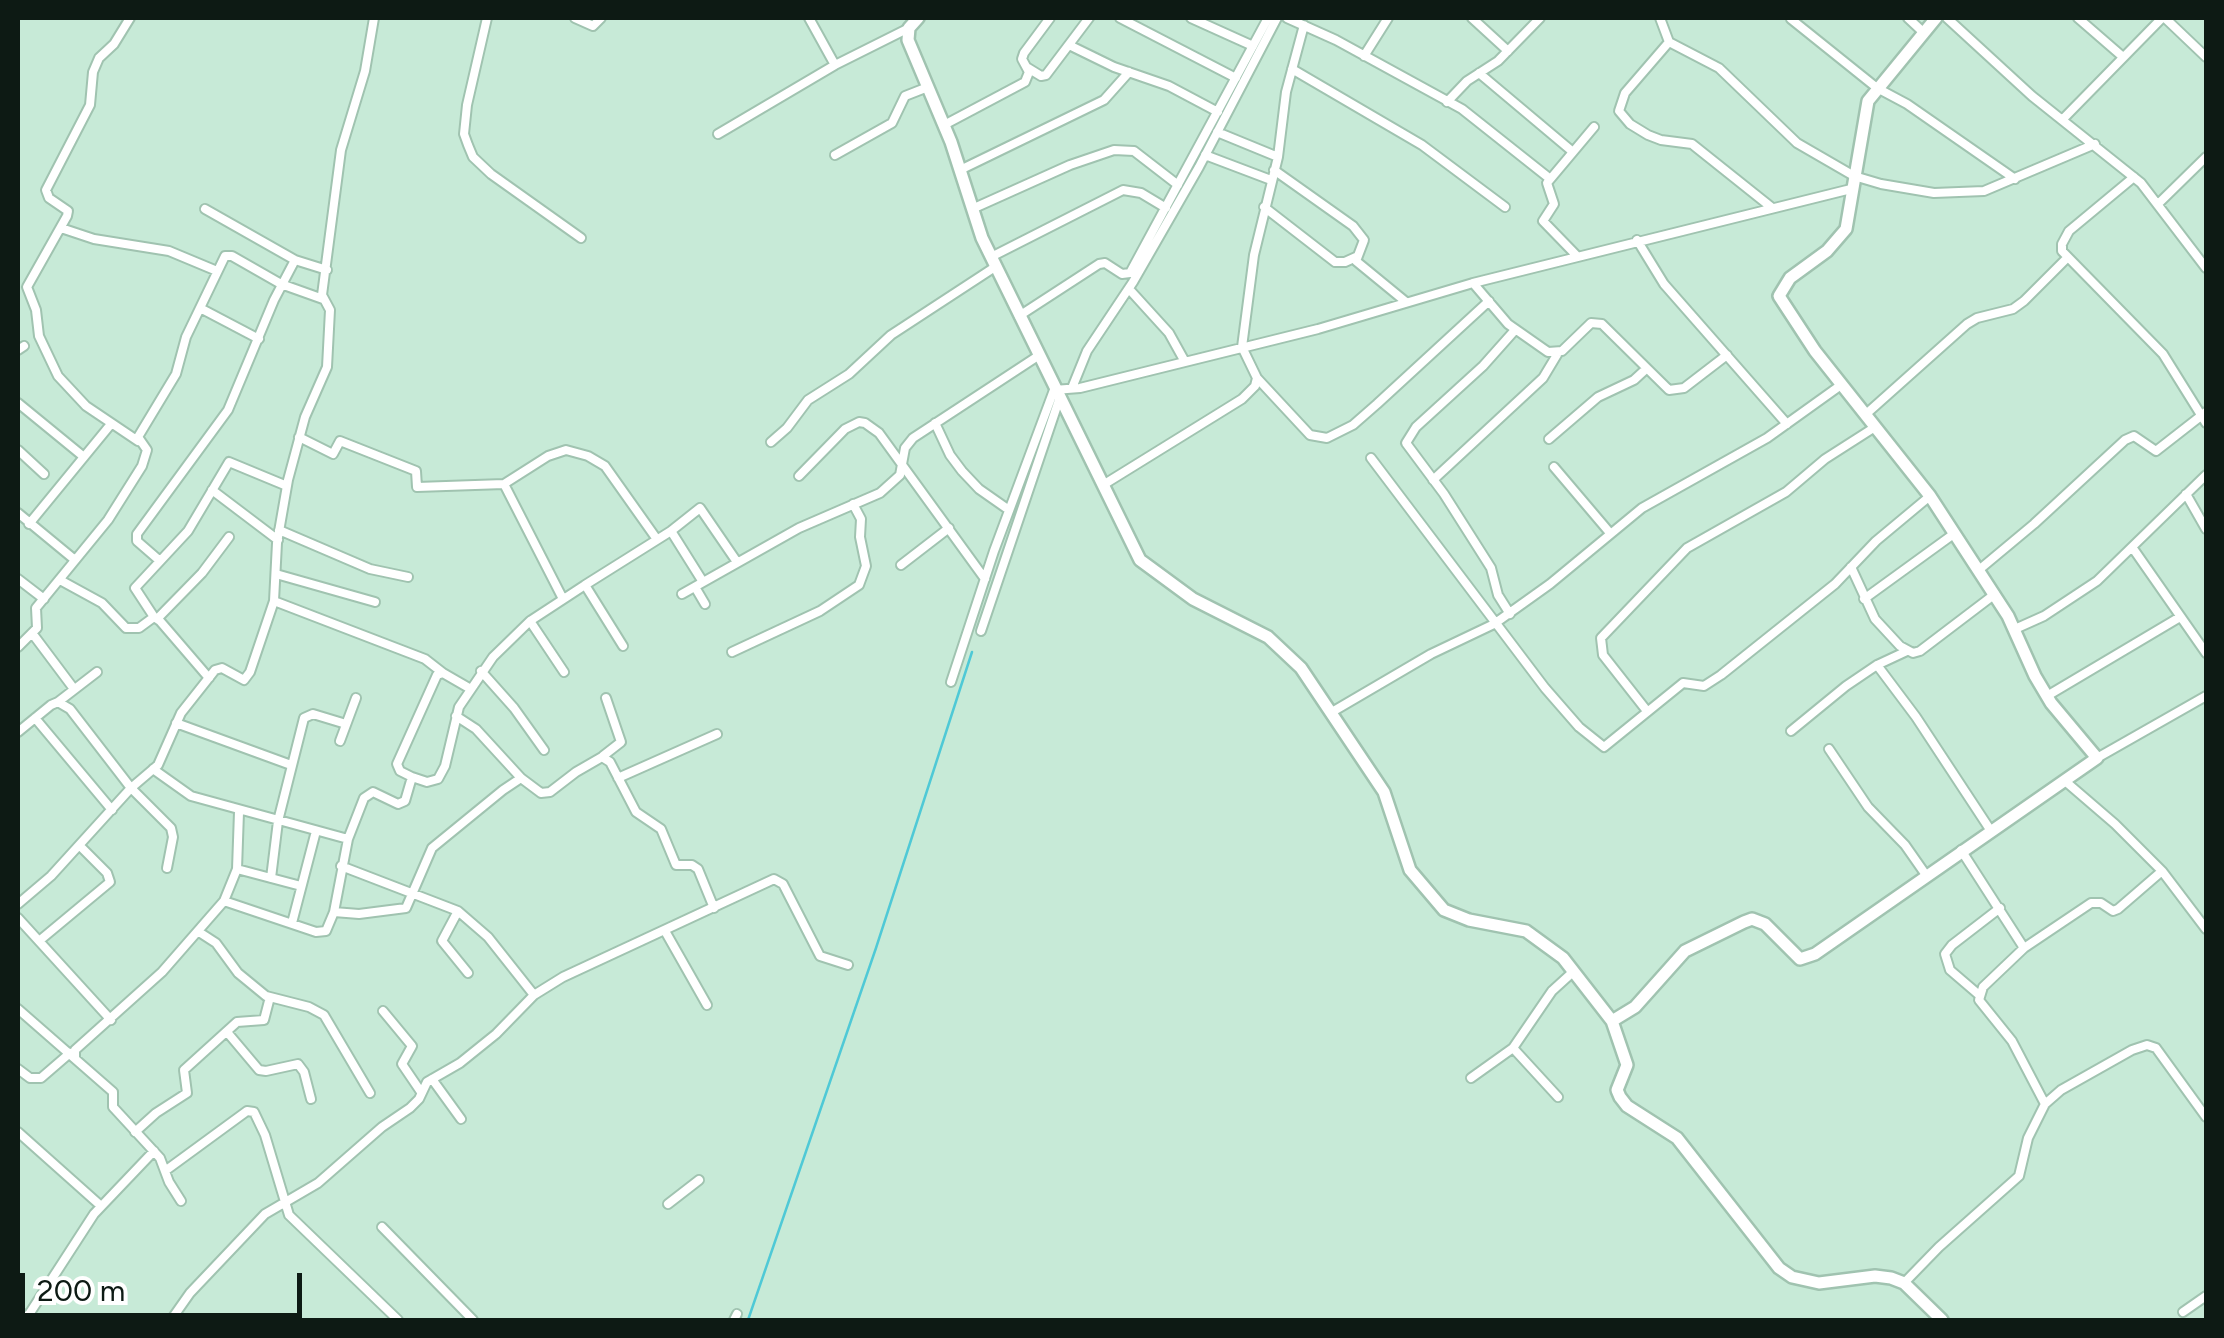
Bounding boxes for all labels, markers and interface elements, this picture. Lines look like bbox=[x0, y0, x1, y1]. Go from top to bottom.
scale bar bbox=[25, 1253, 308, 1315]
text: 200 m bbox=[37, 1272, 125, 1309]

